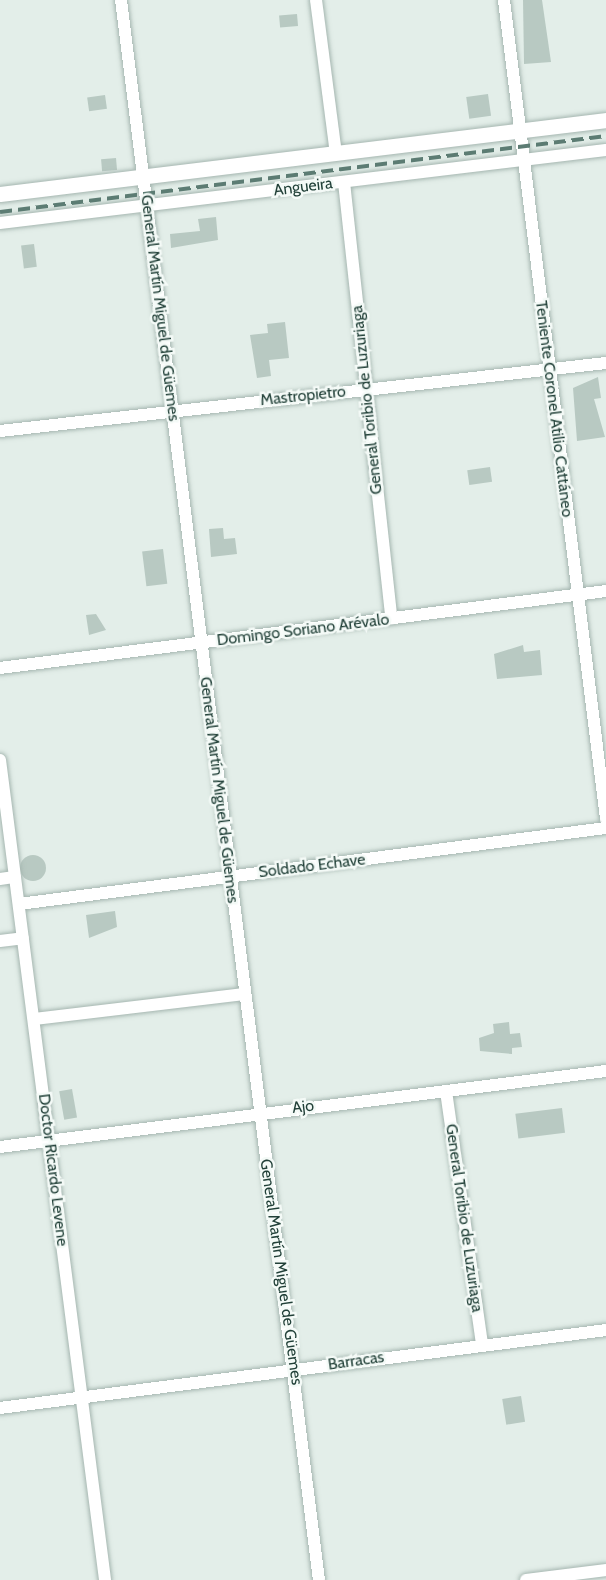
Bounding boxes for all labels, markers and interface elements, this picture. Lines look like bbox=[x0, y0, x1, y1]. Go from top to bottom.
street label: Angueira bbox=[272, 174, 334, 200]
street label: General Martín Miguel de Güemes bbox=[137, 194, 183, 422]
street label: Teniente Coronel Atilio Cattáneo bbox=[531, 300, 577, 518]
street label: General Toribio de Luzuriaga bbox=[348, 305, 386, 495]
street label: Mastropietro bbox=[259, 382, 347, 410]
street label: Domingo Soriano Arévalo bbox=[216, 610, 390, 650]
street label: General Martín Miguel de Güemes bbox=[196, 676, 242, 904]
street label: Soldado Echave bbox=[257, 850, 367, 882]
street label: Doctor Ricardo Levene bbox=[34, 1093, 72, 1247]
street label: Ajo bbox=[291, 1096, 315, 1118]
street label: General Toribio de Luzuriaga bbox=[441, 1123, 487, 1313]
street label: General Martín Miguel de Güemes bbox=[256, 1158, 306, 1386]
street label: Barracas bbox=[327, 1348, 385, 1374]

